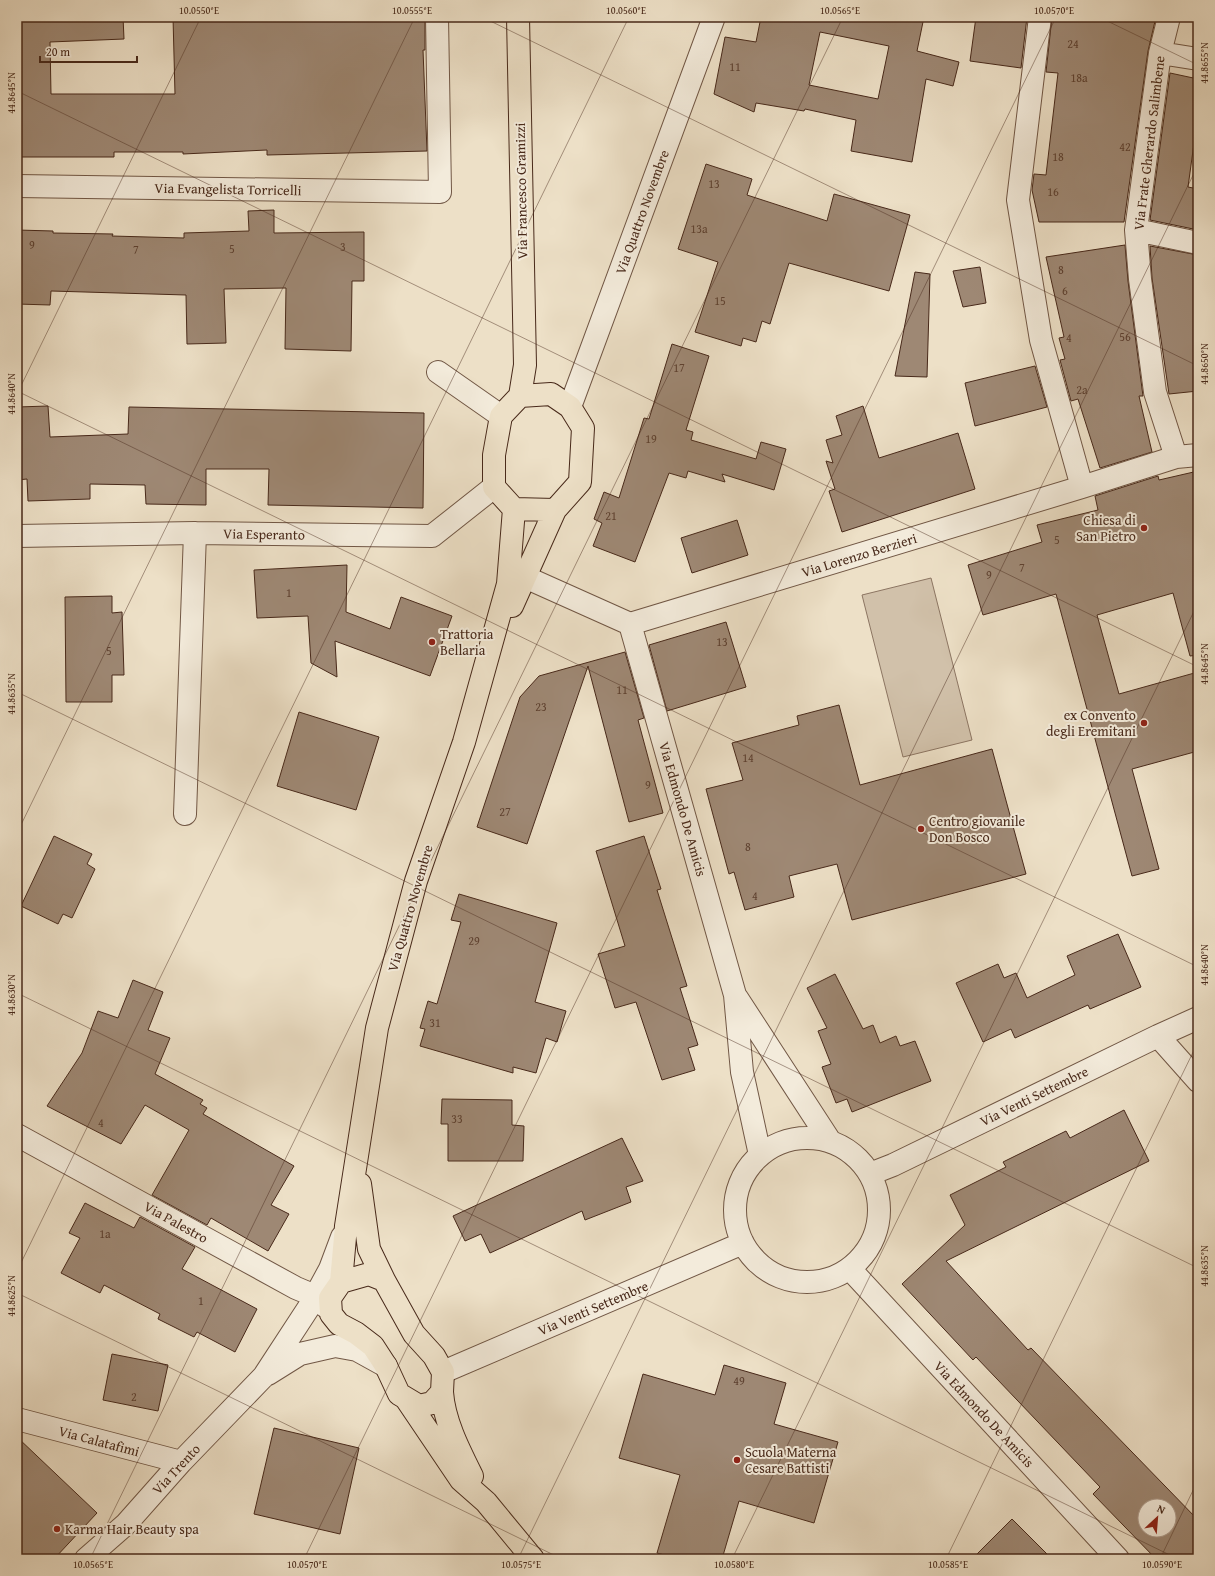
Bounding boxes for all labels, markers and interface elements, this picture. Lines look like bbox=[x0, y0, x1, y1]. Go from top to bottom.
text: 10.0550°E bbox=[179, 3, 219, 18]
text: 10.0555°E bbox=[392, 3, 432, 18]
text: 10.0560°E bbox=[606, 3, 646, 18]
text: 10.0565°E bbox=[820, 3, 860, 18]
text: 10.0570°E bbox=[1034, 3, 1074, 18]
house number: 24 bbox=[1067, 35, 1079, 52]
scale bar bbox=[40, 38, 137, 64]
text: 44.8655°N bbox=[1197, 42, 1212, 84]
text: 20 m bbox=[46, 43, 70, 60]
street label: Via Frate Gherardo Salimbene bbox=[1128, 54, 1170, 231]
house number: 11 bbox=[729, 58, 741, 75]
house number: 18a bbox=[1070, 69, 1088, 86]
text: 44.8645°N bbox=[4, 72, 19, 114]
street label: Via Francesco Gramizzi bbox=[510, 122, 532, 259]
house number: 42 bbox=[1119, 138, 1131, 155]
street label: Via Quattro Novembre bbox=[610, 147, 674, 277]
house number: 18 bbox=[1052, 148, 1064, 165]
house number: 13 bbox=[708, 175, 720, 192]
street label: Via Evangelista Torricelli bbox=[154, 178, 302, 200]
house number: 16 bbox=[1047, 183, 1059, 200]
house number: 13a bbox=[690, 220, 708, 237]
house number: 9 bbox=[29, 236, 35, 253]
house number: 3 bbox=[340, 238, 346, 255]
house number: 5 bbox=[229, 240, 235, 257]
house number: 7 bbox=[133, 241, 139, 258]
house number: 8 bbox=[1058, 261, 1064, 278]
house number: 6 bbox=[1062, 282, 1068, 299]
house number: 15 bbox=[714, 292, 726, 309]
house number: 56 bbox=[1119, 328, 1131, 345]
house number: 4 bbox=[1066, 329, 1072, 346]
text: 44.8650°N bbox=[1197, 343, 1212, 385]
house number: 17 bbox=[673, 359, 685, 376]
text: 44.8640°N bbox=[4, 373, 19, 415]
house number: 2a bbox=[1076, 381, 1088, 398]
house number: 19 bbox=[645, 430, 657, 447]
house number: 21 bbox=[605, 507, 617, 524]
place label: Chiesa di San Pietro bbox=[1076, 510, 1136, 546]
street label: Via Esperanto bbox=[223, 523, 305, 545]
marker: Chiesa di San Pietro bbox=[1139, 523, 1149, 533]
street label: Via Lorenzo Berzieri bbox=[799, 528, 919, 582]
house number: 5 bbox=[1054, 531, 1060, 548]
house number: 7 bbox=[1019, 559, 1025, 576]
house number: 9 bbox=[986, 566, 992, 583]
house number: 1 bbox=[286, 584, 292, 601]
place label: Trattoria Bellaria bbox=[440, 624, 494, 660]
house number: 13 bbox=[716, 633, 728, 650]
marker: Trattoria Bellaria bbox=[427, 637, 437, 647]
house number: 5 bbox=[106, 642, 112, 659]
text: 44.8645°N bbox=[1197, 643, 1212, 685]
text: 44.8635°N bbox=[4, 673, 19, 715]
house number: 11 bbox=[616, 681, 628, 698]
house number: 23 bbox=[535, 698, 547, 715]
place label: ex Convento degli Eremitani bbox=[1046, 705, 1136, 741]
marker: ex Convento degli Eremitani bbox=[1139, 718, 1149, 728]
street label: Via Edmondo De Amicis bbox=[654, 739, 712, 879]
house number: 14 bbox=[742, 749, 754, 766]
house number: 9 bbox=[645, 776, 651, 793]
house number: 27 bbox=[499, 803, 511, 820]
place label: Centro giovanile Don Bosco bbox=[929, 811, 1026, 847]
marker: Centro giovanile Don Bosco bbox=[916, 824, 926, 834]
house number: 8 bbox=[745, 838, 751, 855]
street label: Via Quattro Novembre bbox=[382, 842, 438, 974]
house number: 4 bbox=[752, 887, 758, 904]
house number: 29 bbox=[468, 932, 480, 949]
text: 44.8640°N bbox=[1197, 944, 1212, 986]
text: 44.8630°N bbox=[4, 974, 19, 1016]
house number: 31 bbox=[429, 1014, 441, 1031]
street label: Via Venti Settembre bbox=[976, 1061, 1092, 1131]
house number: 33 bbox=[451, 1110, 463, 1127]
house number: 4 bbox=[98, 1114, 104, 1131]
street label: Via Palestro bbox=[140, 1196, 212, 1248]
house number: 1a bbox=[99, 1225, 111, 1242]
text: 44.8635°N bbox=[1197, 1245, 1212, 1287]
text: 44.8625°N bbox=[4, 1275, 19, 1317]
street label: Via Venti Settembre bbox=[535, 1276, 652, 1340]
house number: 1 bbox=[198, 1292, 204, 1309]
street label: Via Edmondo De Amicis bbox=[929, 1356, 1039, 1472]
house number: 49 bbox=[733, 1372, 745, 1389]
house number: 2 bbox=[131, 1388, 137, 1405]
street label: Via Calatafimi bbox=[56, 1421, 142, 1461]
street label: Via Trento bbox=[147, 1439, 205, 1499]
place label: Scuola Materna Cesare Battisti bbox=[745, 1442, 837, 1478]
marker: Scuola Materna Cesare Battisti bbox=[732, 1455, 742, 1465]
north arrow bbox=[1137, 1498, 1177, 1538]
text: N bbox=[1155, 1500, 1169, 1518]
place label: Karma Hair Beauty spa bbox=[65, 1519, 199, 1539]
marker: Karma Hair Beauty spa bbox=[52, 1524, 62, 1534]
text: 10.0565°E bbox=[73, 1557, 113, 1572]
text: 10.0570°E bbox=[287, 1557, 327, 1572]
text: 10.0575°E bbox=[501, 1557, 541, 1572]
text: 10.0580°E bbox=[714, 1557, 754, 1572]
text: 10.0585°E bbox=[928, 1557, 968, 1572]
text: 10.0590°E bbox=[1142, 1557, 1182, 1572]

